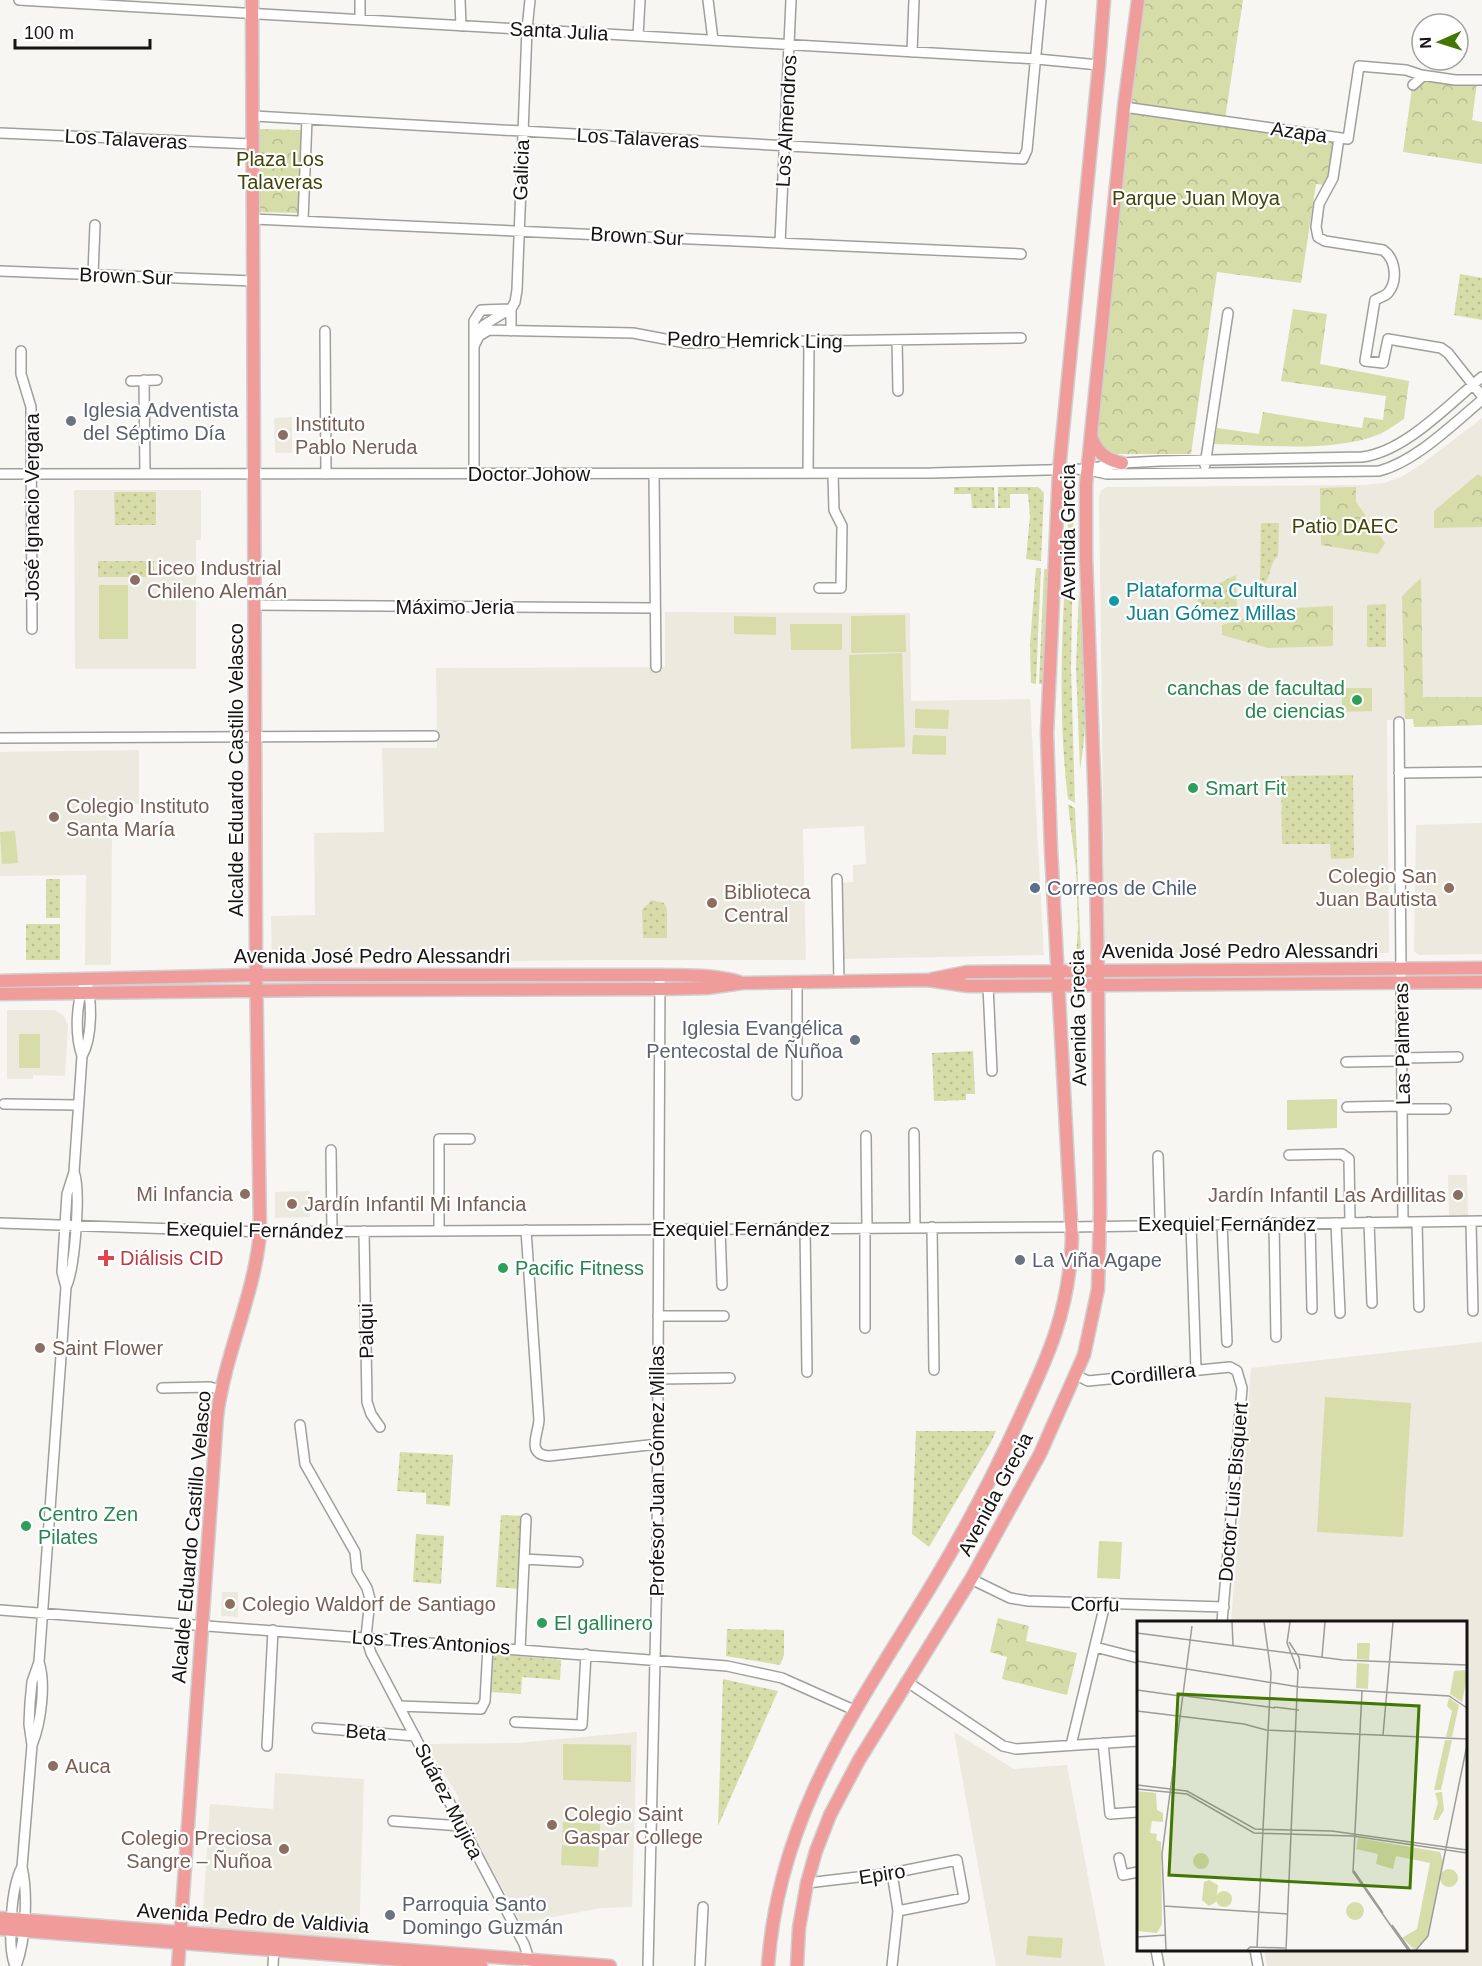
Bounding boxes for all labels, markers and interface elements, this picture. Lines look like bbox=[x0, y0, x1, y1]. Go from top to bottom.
scale bar bbox=[15, 12, 150, 50]
north arrow bbox=[1410, 12, 1470, 72]
street label: Santa Julia bbox=[509, 17, 610, 45]
text: 100 m bbox=[24, 23, 74, 43]
text: N bbox=[1417, 37, 1434, 49]
street label: Los Almendros bbox=[772, 54, 800, 188]
street label: Azapa bbox=[1269, 117, 1329, 147]
street label: Los Talaveras bbox=[576, 124, 700, 152]
street label: Los Talaveras bbox=[64, 125, 188, 153]
street label: Galicia bbox=[509, 138, 533, 201]
park label: Plaza Los Talaveras bbox=[236, 148, 324, 193]
park label: Parque Juan Moya bbox=[1112, 187, 1281, 209]
street label: Brown Sur bbox=[590, 223, 685, 249]
street label: Brown Sur bbox=[79, 263, 173, 289]
street label: Pedro Hemrick Ling bbox=[667, 327, 843, 353]
place label: Iglesia Adventista del Séptimo Día bbox=[83, 399, 240, 444]
street label: José Ignacio Vergara bbox=[21, 412, 43, 601]
place label: Instituto Pablo Neruda bbox=[295, 413, 418, 458]
marker: Iglesia Adventista del Séptimo Día bbox=[64, 414, 78, 428]
marker: Instituto Pablo Neruda bbox=[276, 428, 290, 442]
street label: Doctor Johow bbox=[468, 463, 591, 485]
street label: Avenida Grecia bbox=[1057, 463, 1079, 600]
park label: Patio DAEC bbox=[1292, 515, 1398, 537]
place label: Liceo Industrial Chileno Alemán bbox=[147, 557, 287, 602]
marker: Liceo Industrial Chileno Alemán bbox=[128, 573, 142, 587]
place label: Plataforma Cultural Juan Gómez Millas bbox=[1126, 579, 1297, 624]
marker: Plataforma Cultural Juan Gómez Millas bbox=[1107, 594, 1121, 608]
street label: Máximo Jeria bbox=[396, 596, 515, 618]
street label: Alcalde Eduardo Castillo Velasco bbox=[225, 623, 247, 917]
place label: canchas de facultad de ciencias bbox=[1167, 677, 1345, 722]
marker: canchas de facultad de ciencias bbox=[1350, 693, 1364, 707]
place label: Smart Fit bbox=[1205, 777, 1287, 799]
marker: Smart Fit bbox=[1186, 781, 1200, 795]
place label: Colegio Instituto Santa María bbox=[66, 795, 209, 840]
marker: Colegio Instituto Santa María bbox=[47, 810, 61, 824]
place label: Colegio San Juan Bautista bbox=[1316, 865, 1438, 910]
place label: Correos de Chile bbox=[1047, 877, 1197, 899]
place label: Biblioteca Central bbox=[724, 881, 812, 926]
marker: Correos de Chile bbox=[1028, 881, 1042, 895]
marker: Colegio San Juan Bautista bbox=[1442, 881, 1456, 895]
marker: Biblioteca Central bbox=[705, 896, 719, 910]
street label: Avenida José Pedro Alessandri bbox=[1102, 940, 1378, 962]
street label: Avenida José Pedro Alessandri bbox=[234, 945, 510, 967]
street label: Avenida Grecia bbox=[1066, 949, 1090, 1086]
street label: Las Palmeras bbox=[1390, 983, 1414, 1105]
place label: Iglesia Evangélica Pentecostal de Ñuñoa bbox=[646, 1017, 844, 1062]
marker: Iglesia Evangélica Pentecostal de Ñuñoa bbox=[848, 1033, 862, 1047]
place label: Mi Infancia bbox=[136, 1183, 234, 1205]
place label: Jardín Infantil Las Ardillitas bbox=[1208, 1184, 1446, 1206]
marker: Mi Infancia bbox=[238, 1187, 252, 1201]
marker: Jardín Infantil Las Ardillitas bbox=[1451, 1188, 1465, 1202]
place label: Jardín Infantil Mi Infancia bbox=[304, 1193, 527, 1215]
marker: Jardín Infantil Mi Infancia bbox=[285, 1197, 299, 1211]
street label: Exequiel Fernández bbox=[1138, 1213, 1316, 1235]
street label: Exequiel Fernández bbox=[166, 1217, 344, 1243]
street label: Exequiel Fernández bbox=[652, 1218, 830, 1240]
place label: Diálisis CID bbox=[120, 1247, 223, 1269]
marker: Diálisis CID bbox=[97, 1249, 115, 1267]
place label: La Viña Agape bbox=[1032, 1249, 1162, 1271]
marker: La Viña Agape bbox=[1013, 1253, 1027, 1267]
place label: Pacific Fitness bbox=[515, 1257, 644, 1279]
marker: Pacific Fitness bbox=[496, 1261, 510, 1275]
street label: Palqui bbox=[355, 1303, 377, 1359]
place label: Saint Flower bbox=[52, 1337, 163, 1359]
marker: Saint Flower bbox=[33, 1341, 47, 1355]
street label: Profesor Juan Gómez Millas bbox=[646, 1345, 668, 1597]
street label: Cordillera bbox=[1109, 1358, 1198, 1389]
street label: Alcalde Eduardo Castillo Velasco bbox=[167, 1390, 215, 1684]
street label: Doctor Luis Bisquert bbox=[1214, 1401, 1252, 1583]
street label: Avenida Grecia bbox=[953, 1428, 1037, 1559]
place label: Centro Zen Pilates bbox=[38, 1503, 138, 1548]
marker: Centro Zen Pilates bbox=[19, 1519, 33, 1533]
place label: Colegio Waldorf de Santiago bbox=[242, 1593, 496, 1615]
street label: Corfu bbox=[1070, 1593, 1120, 1615]
marker: Colegio Waldorf de Santiago bbox=[223, 1597, 237, 1611]
place label: El gallinero bbox=[554, 1612, 653, 1634]
marker: El gallinero bbox=[535, 1616, 549, 1630]
inset map bbox=[1137, 1621, 1467, 1951]
street label: Los Tres Antonios bbox=[351, 1625, 511, 1659]
street label: Beta bbox=[345, 1719, 388, 1745]
street label: Suárez Mujica bbox=[410, 1740, 488, 1863]
place label: Auca bbox=[65, 1755, 111, 1777]
marker: Auca bbox=[46, 1759, 60, 1773]
place label: Colegio Saint Gaspar College bbox=[564, 1803, 703, 1848]
marker: Colegio Saint Gaspar College bbox=[545, 1818, 559, 1832]
place label: Colegio Preciosa Sangre – Ñuñoa bbox=[121, 1827, 273, 1872]
marker: Colegio Preciosa Sangre – Ñuñoa bbox=[277, 1842, 291, 1856]
street label: Epiro bbox=[857, 1859, 907, 1889]
place label: Parroquia Santo Domingo Guzmán bbox=[402, 1893, 563, 1938]
street label: Avenida Pedro de Valdivia bbox=[136, 1899, 371, 1937]
marker: Parroquia Santo Domingo Guzmán bbox=[383, 1908, 397, 1922]

